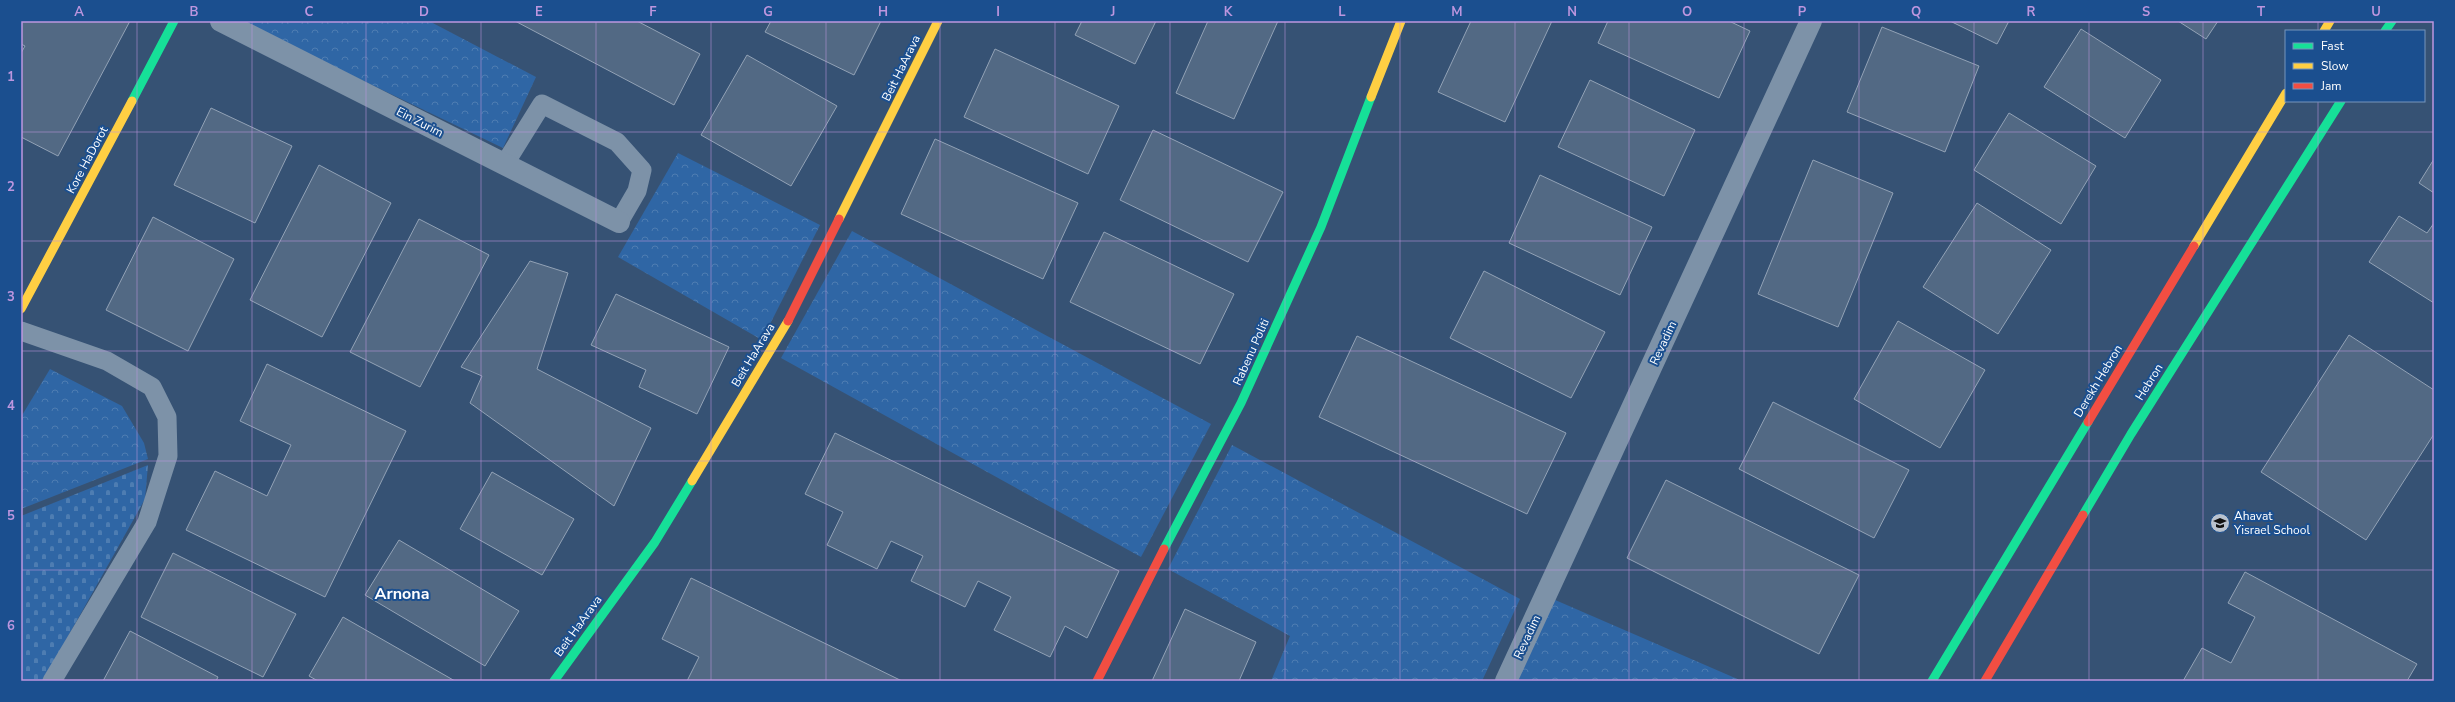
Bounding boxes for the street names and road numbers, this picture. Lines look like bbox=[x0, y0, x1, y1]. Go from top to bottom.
street label: Beit HaArava bbox=[878, 32, 924, 104]
street label: Ein Zurim bbox=[394, 103, 446, 141]
street label: Kore HaDorot bbox=[63, 123, 112, 196]
street label: Rabenu Politi bbox=[1229, 316, 1273, 388]
street label: Revadim bbox=[1646, 318, 1680, 368]
street label: Beit HaArava bbox=[728, 320, 778, 390]
street label: Derekh Hebron bbox=[2070, 342, 2126, 420]
street label: Hebron bbox=[2132, 361, 2166, 403]
street label: Beit HaArava bbox=[550, 592, 606, 660]
street label: Revadim bbox=[1510, 612, 1544, 662]

